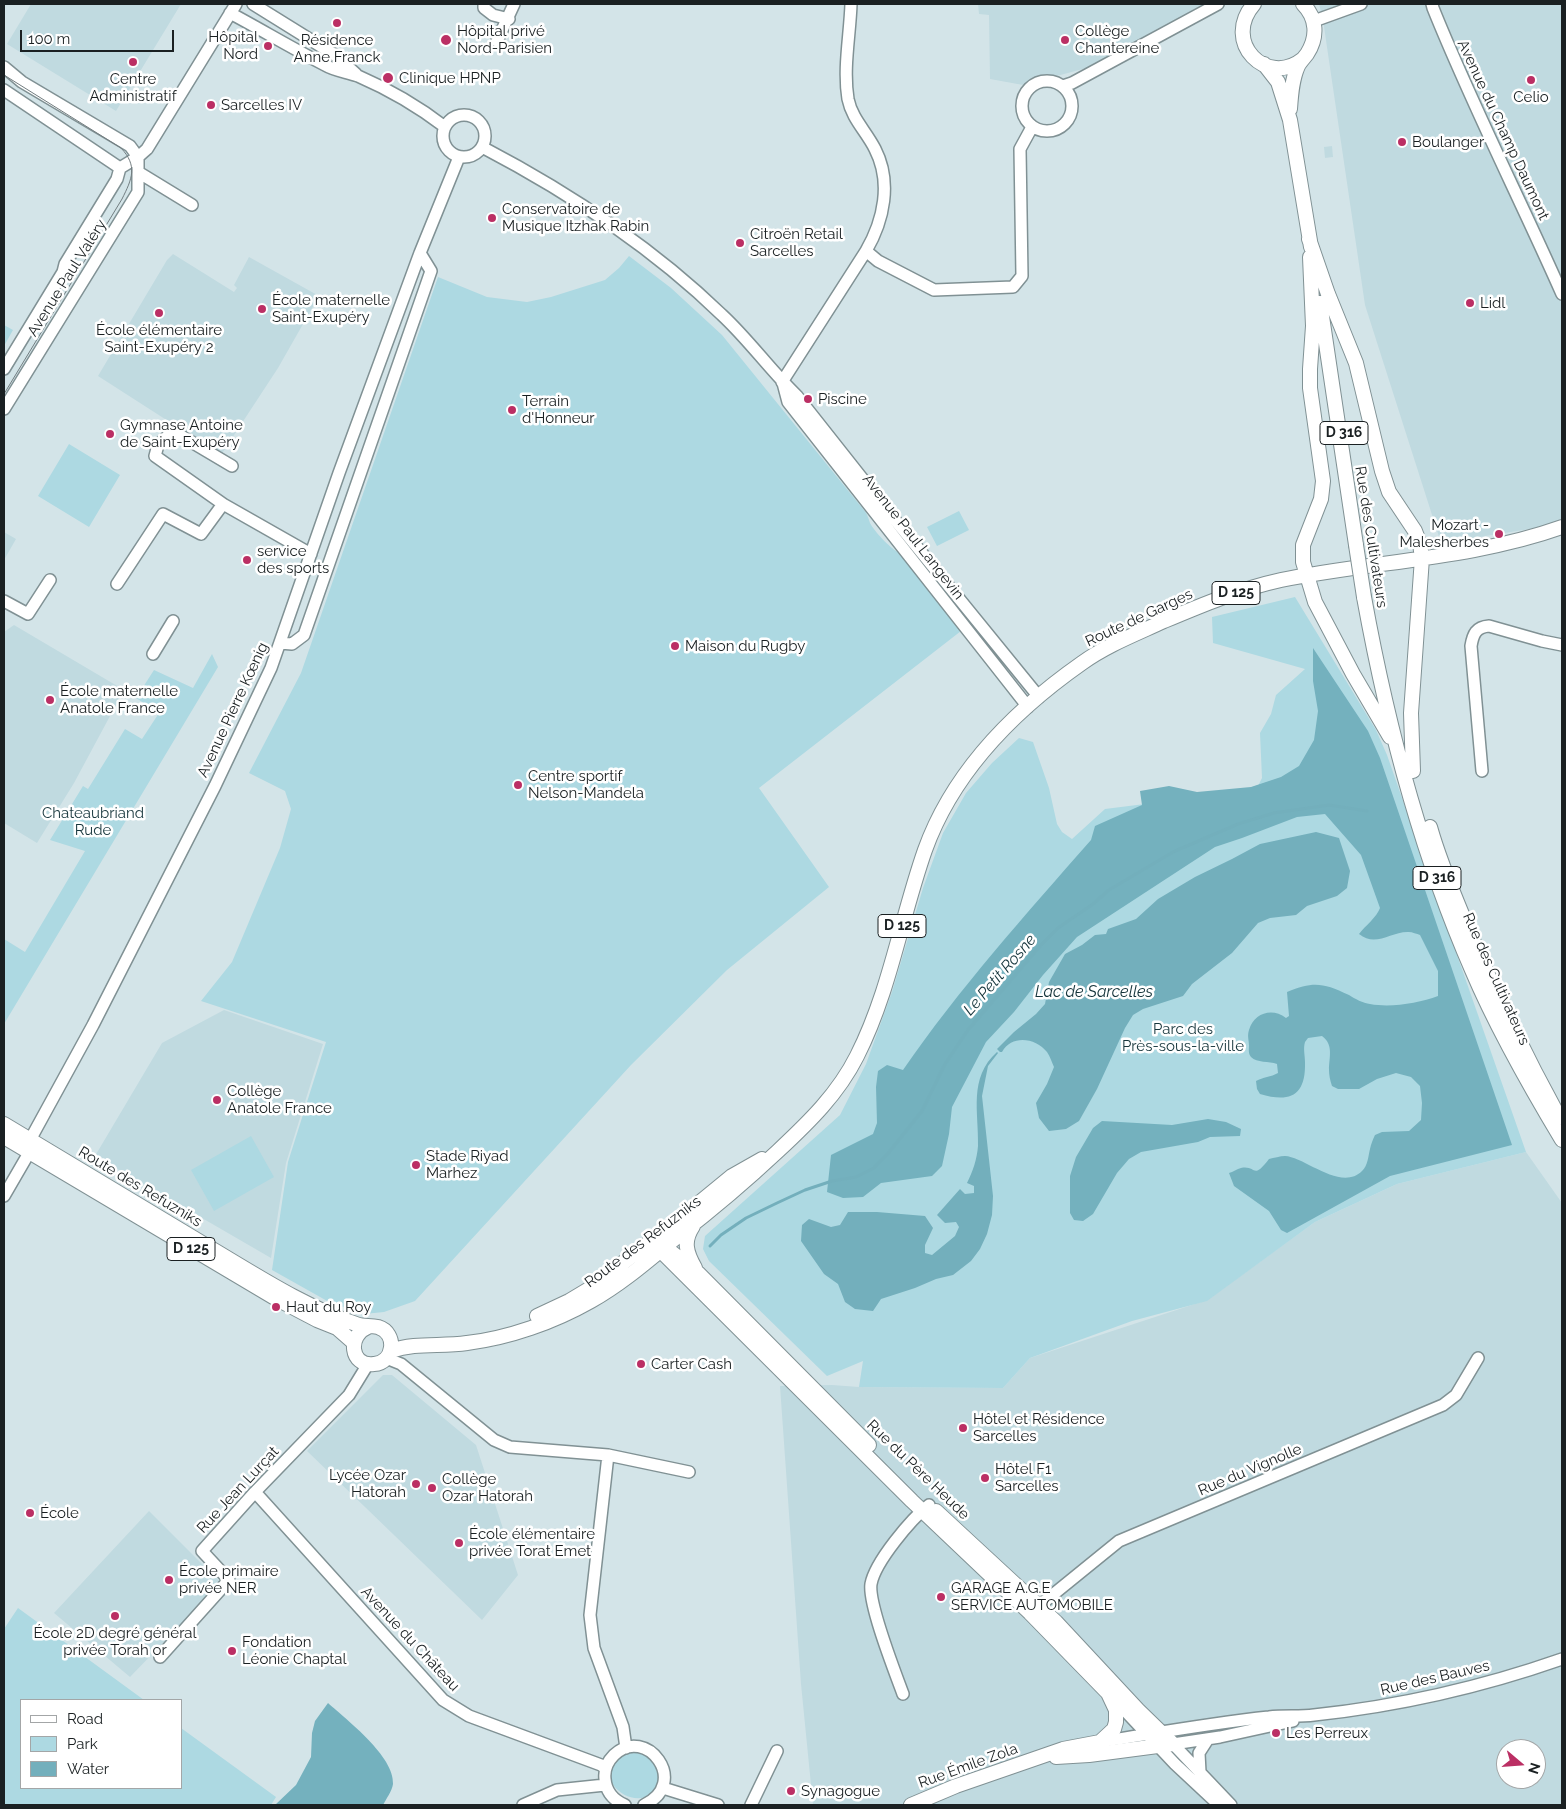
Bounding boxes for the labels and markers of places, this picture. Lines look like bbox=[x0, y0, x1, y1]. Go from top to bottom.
marker: Résidence Anne Franck bbox=[331, 17, 343, 29]
place label: Hôpital privé Nord-Parisien bbox=[457, 22, 552, 57]
place label: Collège Chantereine bbox=[1075, 22, 1159, 57]
place label: Hôpital Nord bbox=[208, 28, 258, 63]
place label: Résidence Anne Franck bbox=[294, 31, 380, 66]
marker: Hôpital privé Nord-Parisien bbox=[439, 33, 453, 47]
marker: Collège Chantereine bbox=[1059, 34, 1071, 46]
marker: Hôpital Nord bbox=[262, 40, 274, 52]
marker: Centre Administratif bbox=[127, 56, 139, 68]
place label: Clinique HPNP bbox=[399, 69, 501, 87]
place label: Centre Administratif bbox=[89, 70, 177, 105]
marker: Clinique HPNP bbox=[381, 71, 395, 85]
marker: Celio bbox=[1525, 74, 1537, 86]
place label: Celio bbox=[1513, 88, 1549, 106]
place label: Sarcelles IV bbox=[221, 96, 302, 114]
marker: Sarcelles IV bbox=[205, 99, 217, 111]
place label: Boulanger bbox=[1412, 133, 1484, 151]
marker: Boulanger bbox=[1396, 136, 1408, 148]
place label: Conservatoire de Musique Itzhak Rabin bbox=[502, 200, 649, 235]
marker: Conservatoire de Musique Itzhak Rabin bbox=[486, 212, 498, 224]
place label: Citroën Retail Sarcelles bbox=[750, 225, 843, 260]
marker: Citroën Retail Sarcelles bbox=[734, 237, 746, 249]
place label: École maternelle Saint-Exupéry bbox=[272, 291, 390, 326]
place label: Lidl bbox=[1480, 294, 1505, 312]
marker: Lidl bbox=[1464, 297, 1476, 309]
marker: École maternelle Saint-Exupéry bbox=[256, 303, 268, 315]
marker: École élémentaire Saint-Exupéry 2 bbox=[153, 307, 165, 319]
place label: École élémentaire Saint-Exupéry 2 bbox=[96, 321, 222, 356]
place label: Piscine bbox=[818, 390, 867, 408]
place label: Terrain d'Honneur bbox=[522, 392, 595, 427]
marker: Piscine bbox=[802, 393, 814, 405]
marker: Terrain d'Honneur bbox=[506, 404, 518, 416]
place label: Gymnase Antoine de Saint-Exupéry bbox=[120, 416, 243, 451]
marker: Gymnase Antoine de Saint-Exupéry bbox=[104, 428, 116, 440]
place label: Mozart - Malesherbes bbox=[1399, 516, 1489, 551]
marker: Mozart - Malesherbes bbox=[1493, 528, 1505, 540]
place label: service des sports bbox=[257, 542, 329, 577]
marker: service des sports bbox=[241, 554, 253, 566]
place label: Maison du Rugby bbox=[685, 637, 805, 655]
marker: Maison du Rugby bbox=[669, 640, 681, 652]
place label: École maternelle Anatole France bbox=[60, 682, 178, 717]
marker: École maternelle Anatole France bbox=[44, 694, 56, 706]
place label: Centre sportif Nelson-Mandela bbox=[528, 767, 644, 802]
marker: Centre sportif Nelson-Mandela bbox=[512, 779, 524, 791]
place label: Collège Anatole France bbox=[227, 1082, 332, 1117]
marker: Collège Anatole France bbox=[211, 1094, 223, 1106]
place label: Stade Riyad Marhez bbox=[426, 1147, 509, 1182]
marker: Stade Riyad Marhez bbox=[410, 1159, 422, 1171]
place label: Haut du Roy bbox=[286, 1298, 371, 1316]
marker: Haut du Roy bbox=[270, 1301, 282, 1313]
place label: Carter Cash bbox=[651, 1355, 732, 1373]
marker: Carter Cash bbox=[635, 1358, 647, 1370]
place label: Hôtel et Résidence Sarcelles bbox=[973, 1410, 1105, 1445]
marker: Hôtel et Résidence Sarcelles bbox=[957, 1422, 969, 1434]
place label: Hôtel F1 Sarcelles bbox=[995, 1460, 1058, 1495]
place label: Lycée Ozar Hatorah bbox=[329, 1466, 406, 1501]
place label: Collège Ozar Hatorah bbox=[442, 1470, 533, 1505]
marker: Hôtel F1 Sarcelles bbox=[979, 1472, 991, 1484]
marker: Lycée Ozar Hatorah bbox=[410, 1478, 422, 1490]
marker: Collège Ozar Hatorah bbox=[426, 1482, 438, 1494]
place label: École bbox=[40, 1504, 79, 1522]
marker: École bbox=[24, 1507, 36, 1519]
place label: École élémentaire privée Torat Emet bbox=[469, 1525, 595, 1560]
marker: École élémentaire privée Torat Emet bbox=[453, 1537, 465, 1549]
place label: École primaire privée NER bbox=[179, 1562, 279, 1597]
marker: École primaire privée NER bbox=[163, 1574, 175, 1586]
place label: GARAGE A.G.E SERVICE AUTOMOBILE bbox=[951, 1579, 1113, 1614]
marker: GARAGE A.G.E SERVICE AUTOMOBILE bbox=[935, 1591, 947, 1603]
marker: École 2D degré général privée Torah or bbox=[109, 1610, 121, 1622]
place label: École 2D degré général privée Torah or bbox=[33, 1624, 197, 1659]
place label: Fondation Léonie Chaptal bbox=[242, 1633, 347, 1668]
marker: Fondation Léonie Chaptal bbox=[226, 1645, 238, 1657]
place label: Les Perreux bbox=[1286, 1724, 1368, 1742]
marker: Les Perreux bbox=[1270, 1727, 1282, 1739]
place label: Synagogue bbox=[801, 1782, 880, 1800]
marker: Synagogue bbox=[785, 1785, 797, 1797]

